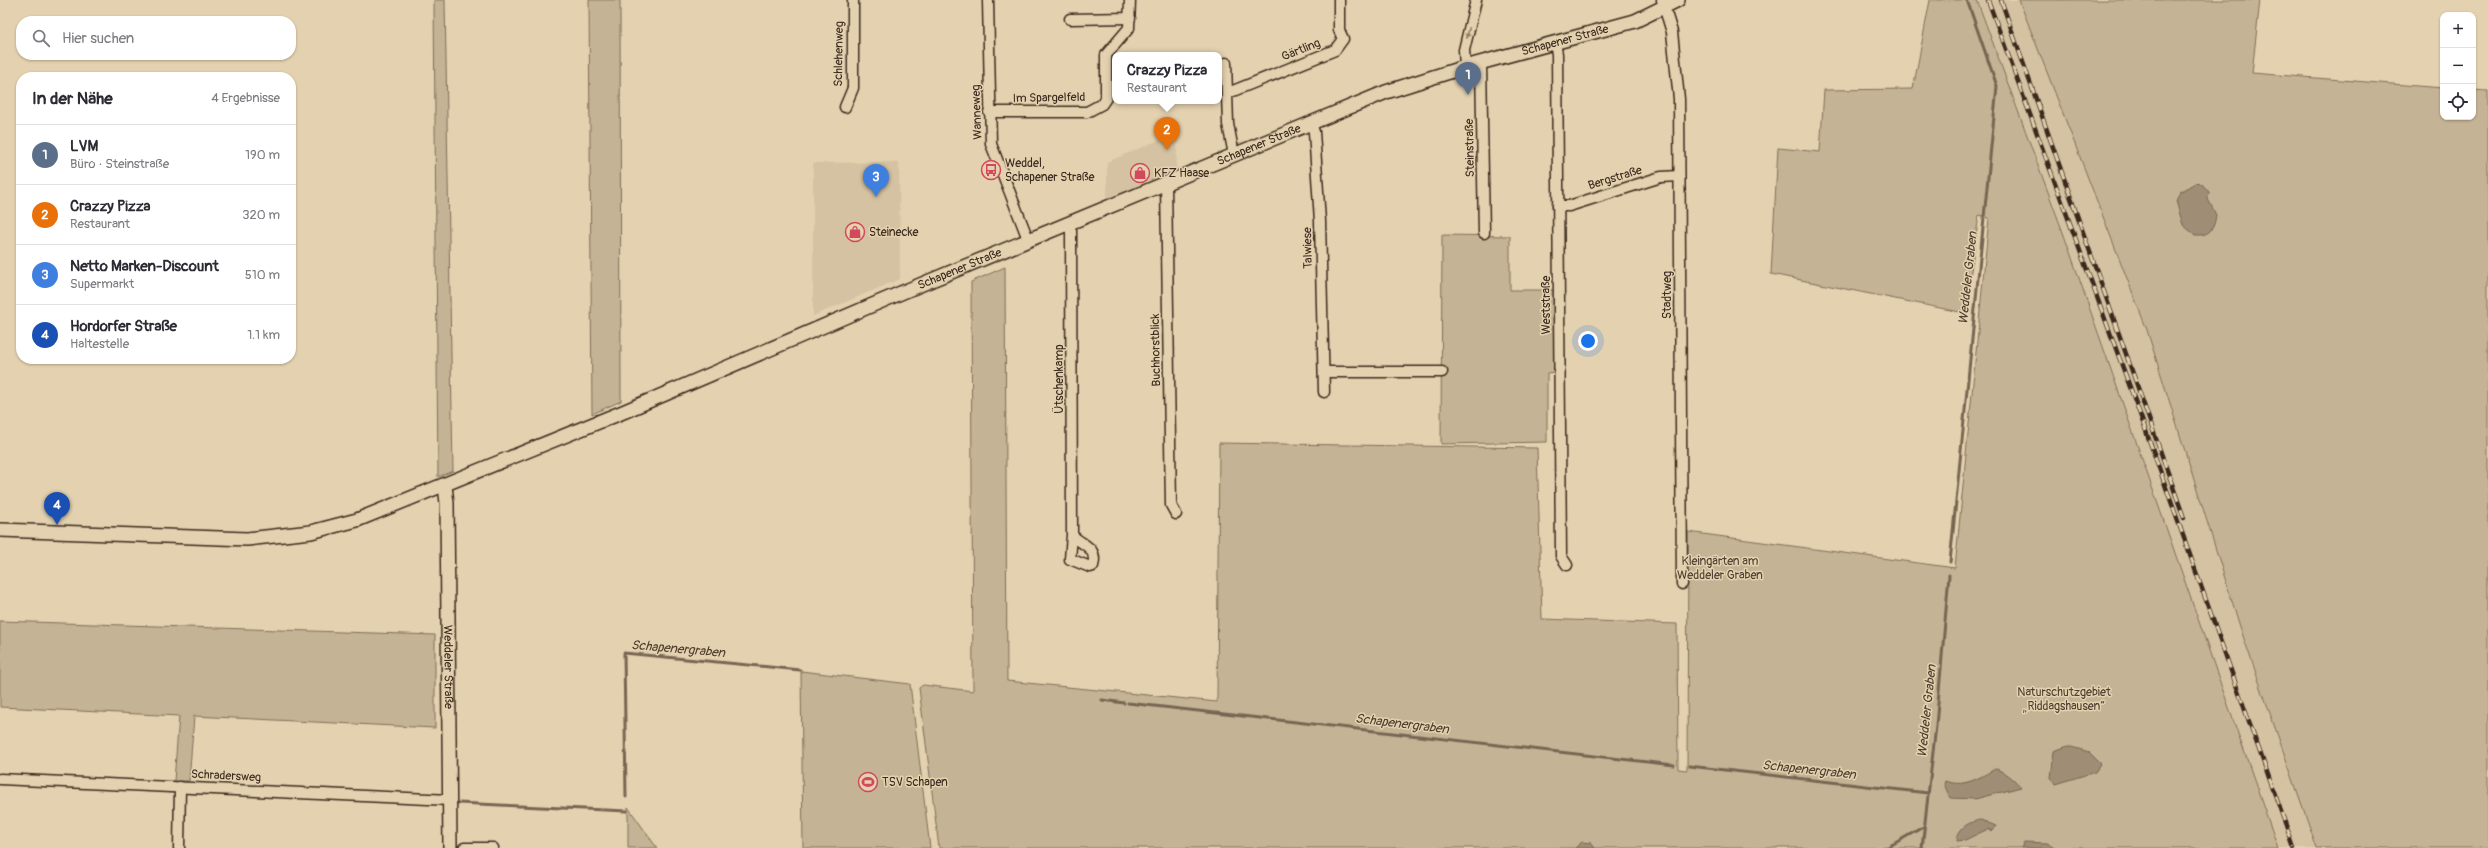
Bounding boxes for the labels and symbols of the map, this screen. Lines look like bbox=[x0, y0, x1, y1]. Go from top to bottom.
street label: Schlehenweg bbox=[831, 21, 847, 87]
street label: Schapener Straße bbox=[1520, 21, 1610, 59]
one-way arrow bbox=[1465, 28, 1471, 40]
street label: Gärtling bbox=[1279, 35, 1323, 65]
pin: 1 bbox=[1455, 62, 1481, 95]
street label: Wanneweg bbox=[969, 84, 985, 140]
street label: Im Spargelfeld bbox=[1012, 90, 1086, 106]
pin: 2 bbox=[1154, 117, 1180, 150]
street label: Steinstraße bbox=[1462, 118, 1478, 178]
street label: Schapener Straße bbox=[1215, 121, 1303, 169]
place label: Weddel, Schapener Straße bbox=[1005, 156, 1094, 185]
bus stop icon: Weddel, Schapener Straße bbox=[980, 159, 1002, 181]
shop icon: KFZ Haase bbox=[1129, 162, 1151, 184]
street label: Bergstraße bbox=[1586, 163, 1644, 193]
pin: 3 bbox=[863, 164, 889, 197]
place label: KFZ Haase bbox=[1154, 166, 1209, 181]
shop icon: Steinecke bbox=[844, 221, 866, 243]
place label: Steinecke bbox=[869, 225, 919, 240]
street label: Talwiese bbox=[1300, 227, 1316, 269]
water label: Weddeler Graben bbox=[1955, 230, 1981, 325]
street label: Schapener Straße bbox=[915, 245, 1004, 293]
street label: Stadtweg bbox=[1660, 271, 1675, 319]
street label: Weststraße bbox=[1539, 275, 1554, 334]
street label: Buchhorstblick bbox=[1148, 313, 1164, 387]
your location bbox=[1578, 331, 1598, 351]
street label: Ütschenkamp bbox=[1051, 344, 1067, 414]
pin: 4 bbox=[44, 492, 70, 525]
park label: Kleingärten am Weddeler Graben bbox=[1677, 554, 1763, 583]
street label: Weddeler Straße bbox=[441, 625, 456, 709]
water label: Schapenergraben bbox=[630, 637, 726, 661]
water label: Weddeler Graben bbox=[1914, 663, 1940, 758]
park label: Naturschutzgebiet „Riddagshausen“ bbox=[2017, 685, 2111, 714]
water label: Schapenergraben bbox=[1354, 710, 1450, 738]
water label: Schapenergraben bbox=[1761, 757, 1857, 783]
street label: Schradersweg bbox=[191, 767, 261, 785]
sports icon: TSV Schapen bbox=[857, 771, 879, 793]
place label: TSV Schapen bbox=[882, 775, 948, 790]

